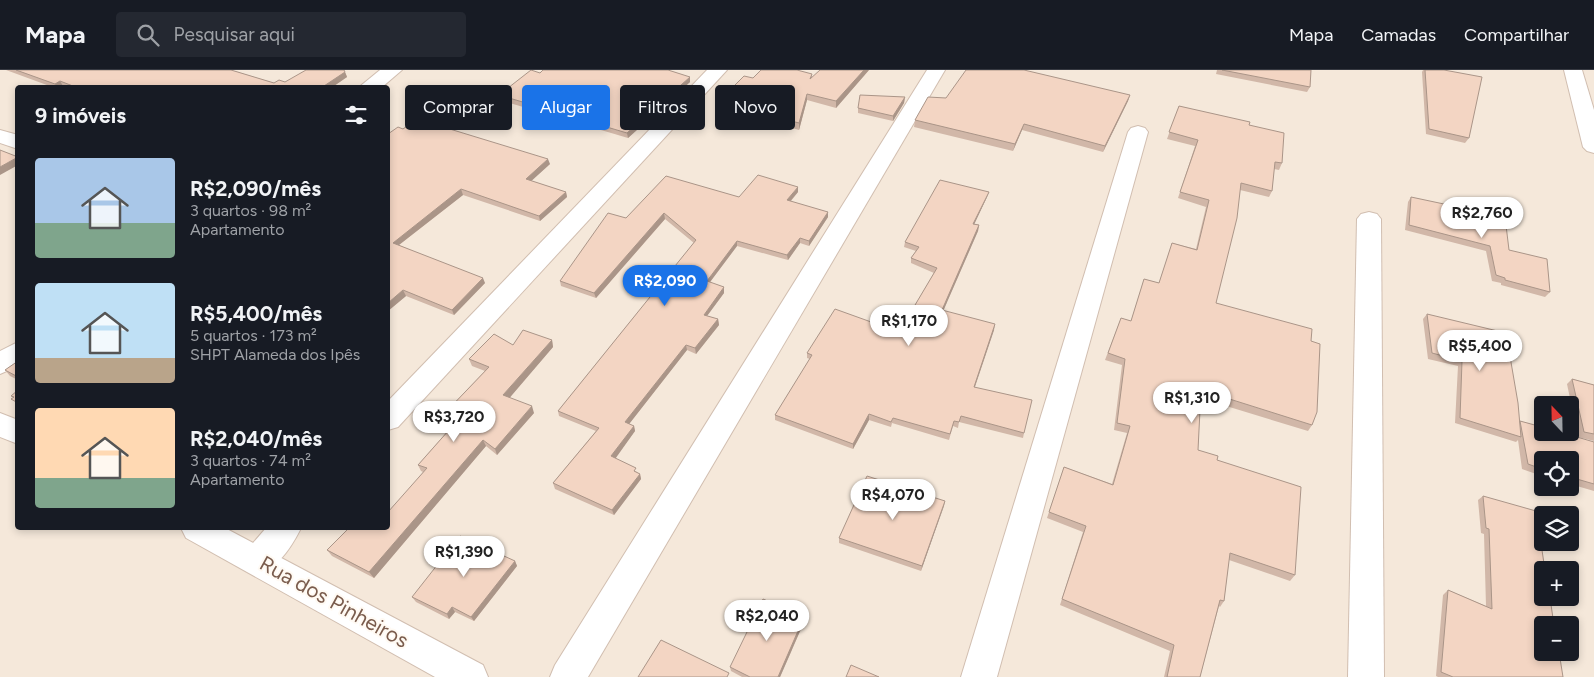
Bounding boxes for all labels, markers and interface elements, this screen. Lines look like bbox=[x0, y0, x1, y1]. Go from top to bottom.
search box bbox=[116, 12, 466, 57]
text: Mapa bbox=[25, 20, 86, 49]
icon: search bbox=[134, 21, 162, 49]
text: Pesquisar aqui bbox=[174, 23, 295, 46]
text: Mapa bbox=[1289, 24, 1333, 46]
text: Camadas bbox=[1361, 24, 1436, 46]
text: Compartilhar bbox=[1464, 24, 1569, 46]
chip: Comprar bbox=[405, 85, 512, 130]
chip: Alugar bbox=[522, 85, 610, 130]
chip: Filtros bbox=[620, 85, 705, 130]
chip: Novo bbox=[715, 85, 795, 130]
icon: filters bbox=[342, 101, 370, 129]
text: 9 imóveis bbox=[35, 103, 126, 128]
text: R$2,090/mês bbox=[190, 176, 321, 201]
icon: home bbox=[75, 178, 135, 238]
pin: R$2,760 bbox=[1436, 196, 1528, 239]
text: 3 quartos · 98 m² bbox=[190, 201, 311, 220]
text: R$2,760 bbox=[1451, 203, 1513, 222]
text: Apartamento bbox=[190, 220, 285, 239]
pin: R$2,090 bbox=[619, 264, 711, 307]
text: R$2,090 bbox=[634, 271, 696, 290]
text: R$5,400/mês bbox=[190, 301, 322, 326]
icon: home bbox=[75, 303, 135, 363]
pin: R$1,170 bbox=[863, 304, 955, 347]
text: R$1,170 bbox=[881, 311, 937, 330]
text: 5 quartos · 173 m² bbox=[190, 326, 317, 345]
pin: R$5,400 bbox=[1434, 330, 1526, 372]
text: R$5,400 bbox=[1448, 336, 1512, 355]
text: SHPT Alameda dos Ipês bbox=[190, 345, 360, 364]
pin: R$1,310 bbox=[1146, 382, 1238, 424]
text: R$1,310 bbox=[1164, 388, 1220, 407]
north arrow bbox=[1534, 396, 1579, 441]
map controls bbox=[1534, 396, 1579, 661]
pin: R$3,720 bbox=[408, 400, 500, 443]
text: R$3,720 bbox=[424, 407, 484, 426]
text: R$2,040/mês bbox=[190, 426, 322, 451]
icon: home bbox=[75, 428, 135, 488]
text: 3 quartos · 74 m² bbox=[190, 451, 311, 470]
button: locate bbox=[1534, 451, 1579, 496]
text: Apartamento bbox=[190, 470, 285, 489]
pin: R$4,070 bbox=[847, 478, 939, 521]
text: R$4,070 bbox=[861, 485, 925, 504]
button: layers bbox=[1534, 506, 1579, 551]
pin: R$1,390 bbox=[418, 536, 510, 578]
text: R$1,390 bbox=[435, 542, 493, 561]
street label: Rua dos Pinheiros bbox=[256, 550, 413, 653]
button: + bbox=[1534, 561, 1579, 606]
pin: R$2,040 bbox=[721, 600, 813, 642]
text: R$2,040 bbox=[735, 606, 799, 625]
button: − bbox=[1534, 616, 1579, 661]

